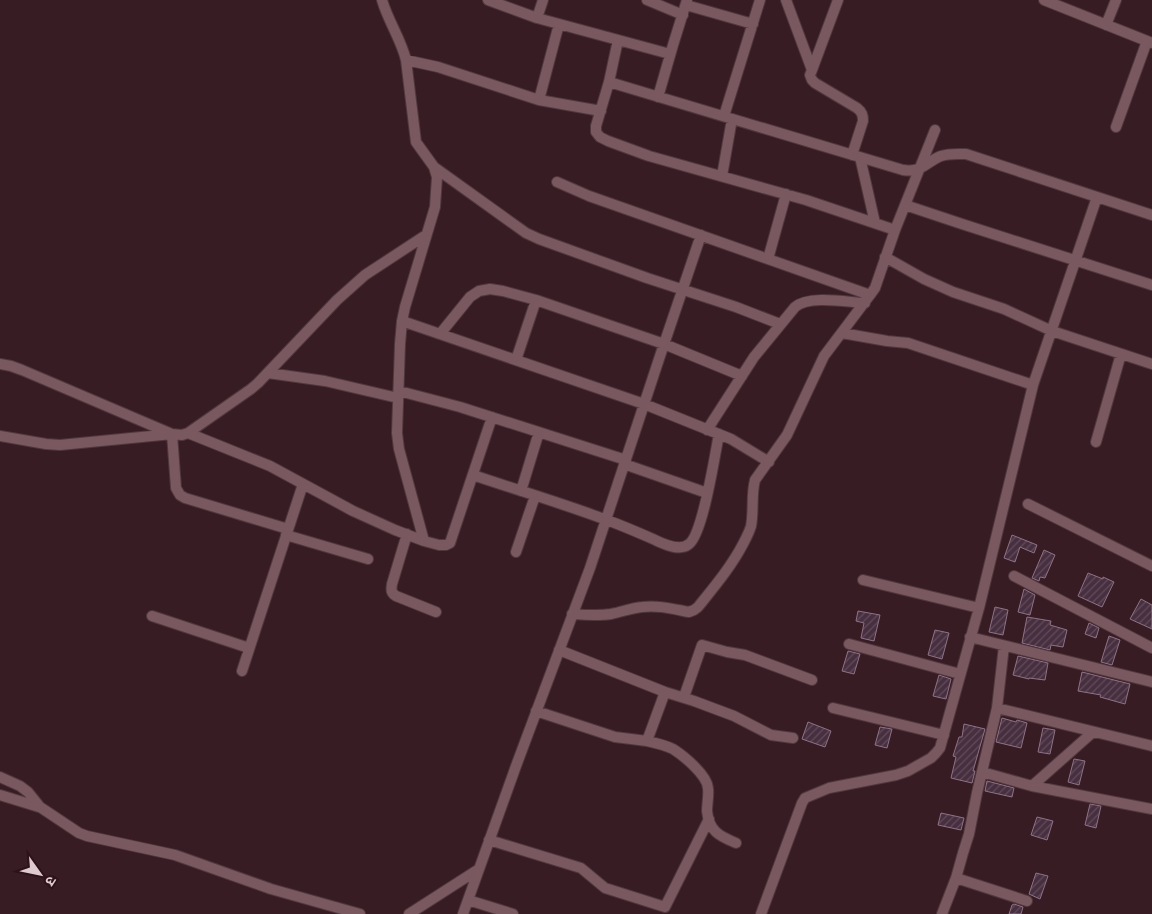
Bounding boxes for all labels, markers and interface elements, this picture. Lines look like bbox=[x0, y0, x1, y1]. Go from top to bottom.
north arrow bbox=[15, 849, 65, 899]
text: उ bbox=[41, 873, 61, 890]

